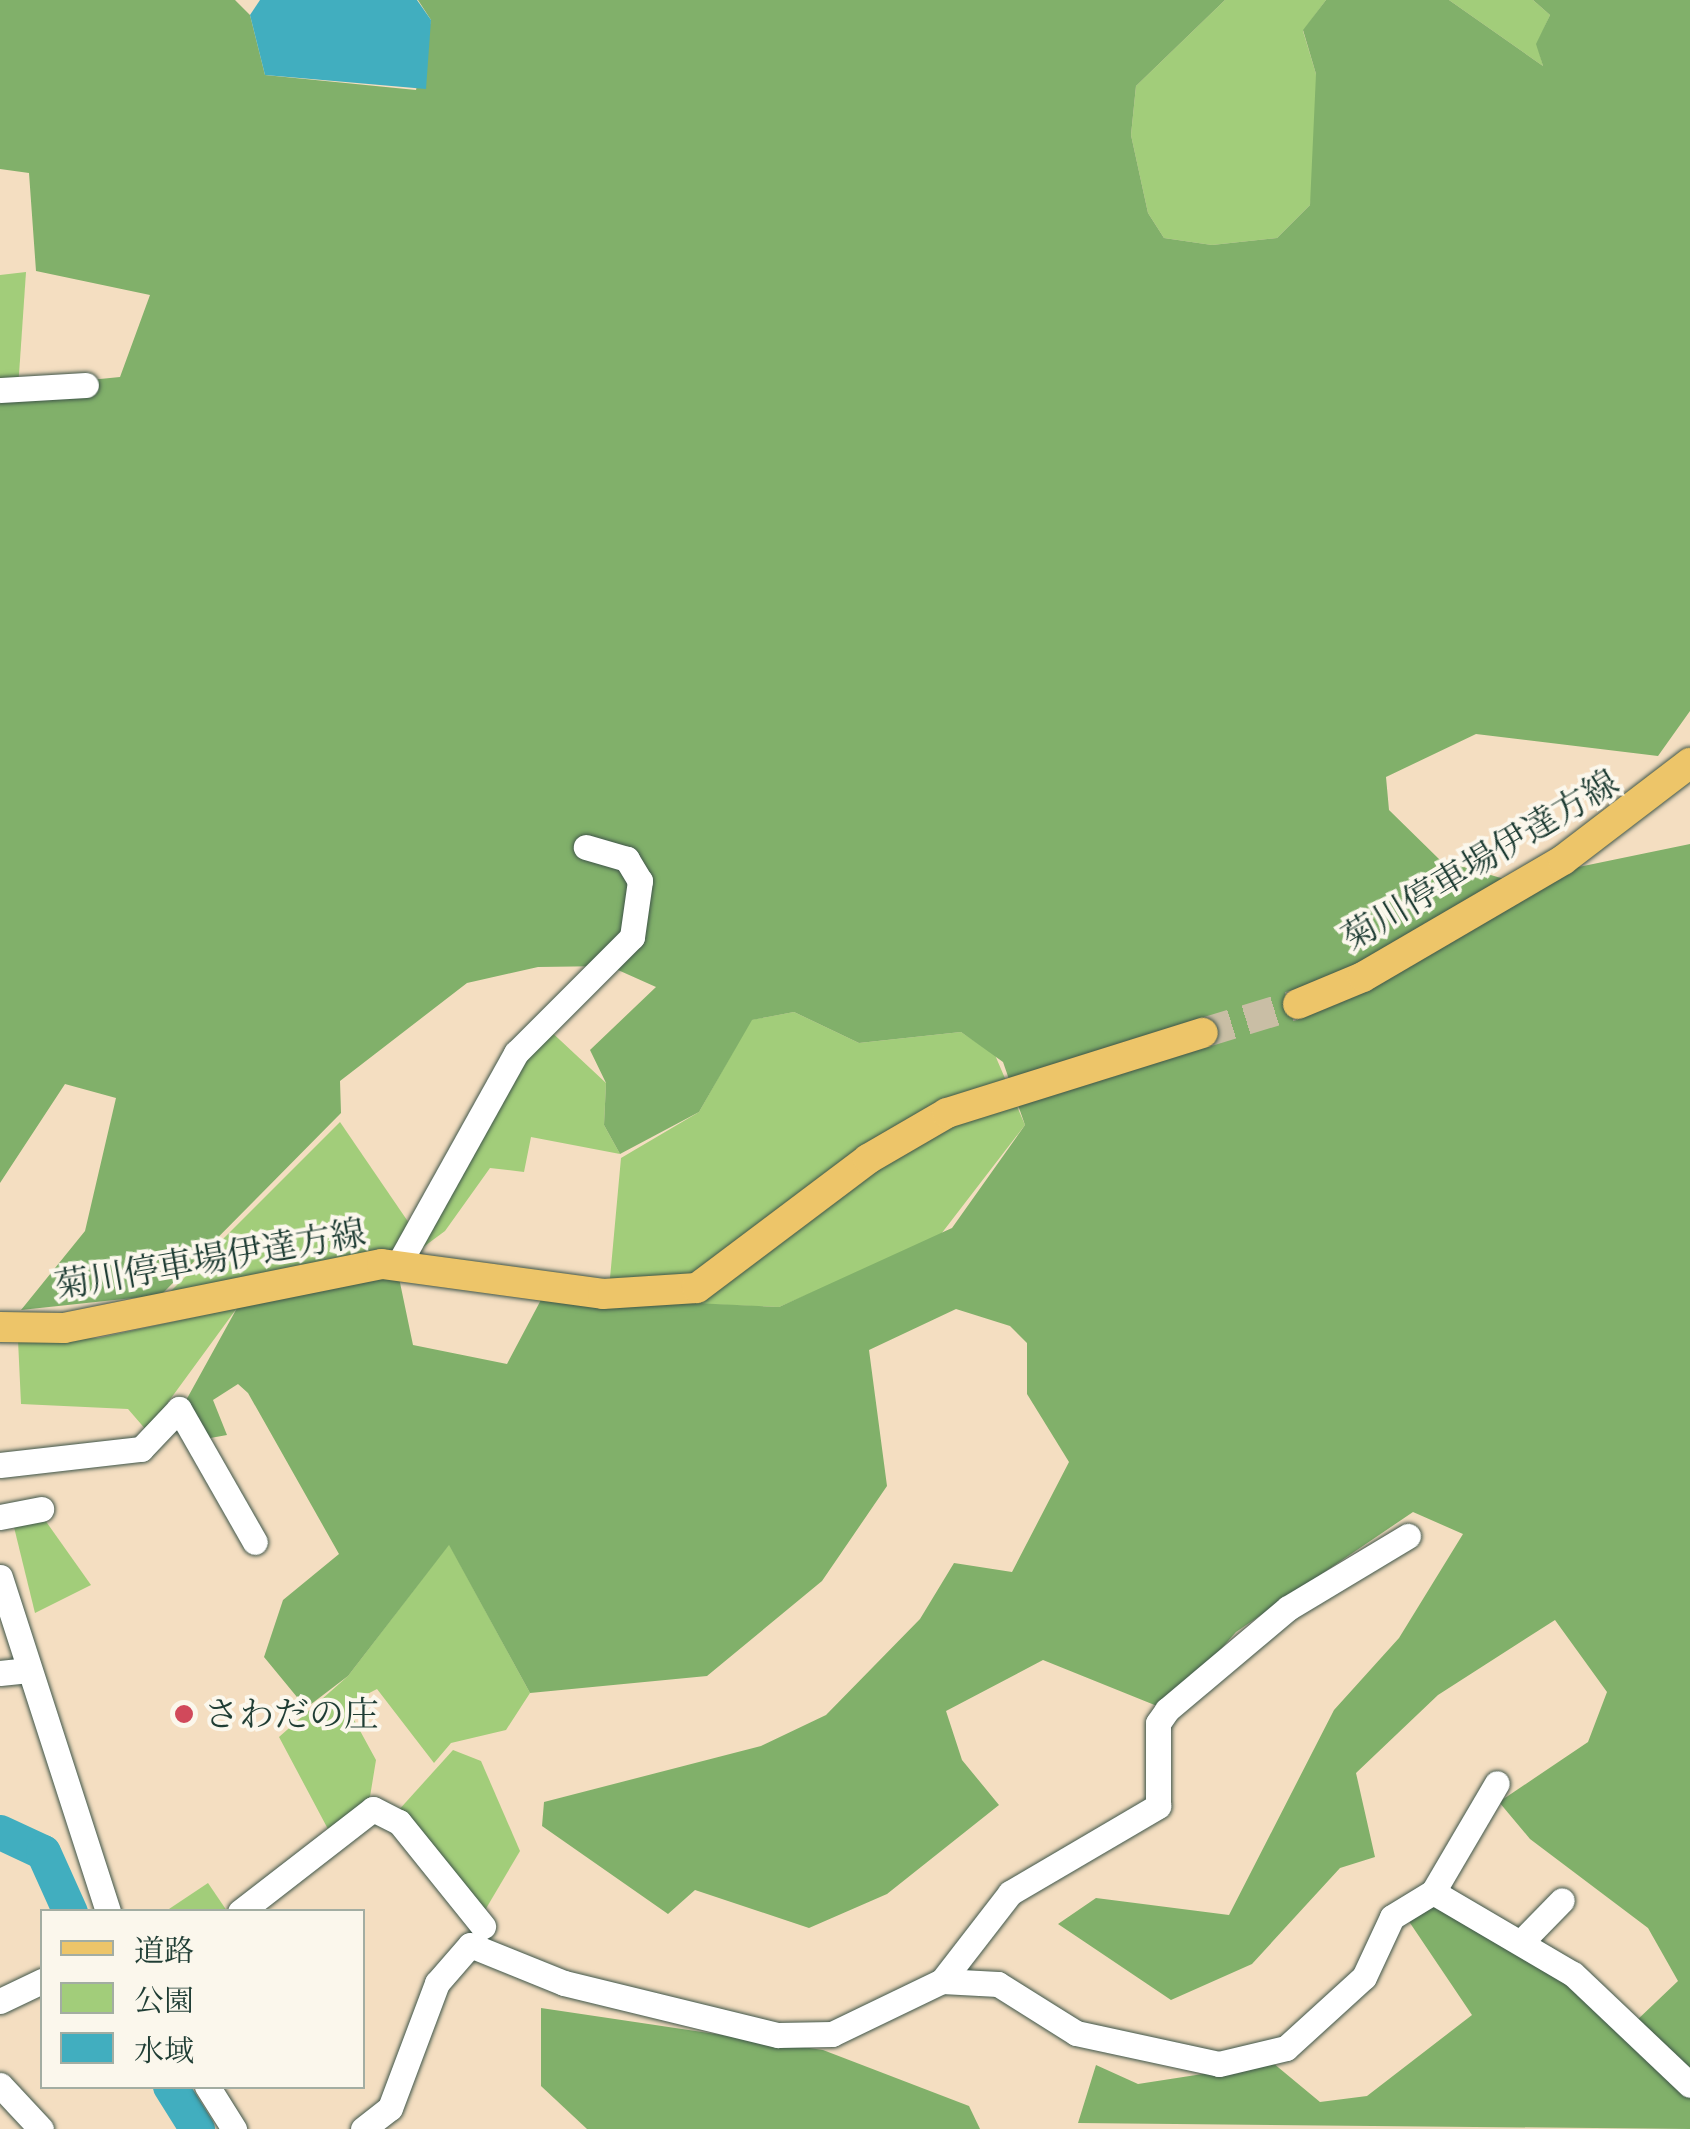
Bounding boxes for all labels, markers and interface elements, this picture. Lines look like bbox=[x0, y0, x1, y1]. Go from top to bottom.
street label: 菊川停車場伊達方線 bbox=[1334, 761, 1626, 959]
street label: 菊川停車場伊達方線 bbox=[51, 1211, 369, 1307]
place label: さわだの庄 bbox=[204, 1693, 379, 1735]
marker: さわだの庄 bbox=[173, 1703, 195, 1725]
legend bbox=[40, 1909, 365, 2089]
text: 道路 bbox=[134, 1931, 194, 1970]
text: 公園 bbox=[134, 1981, 194, 2020]
text: 水域 bbox=[134, 2031, 194, 2070]

